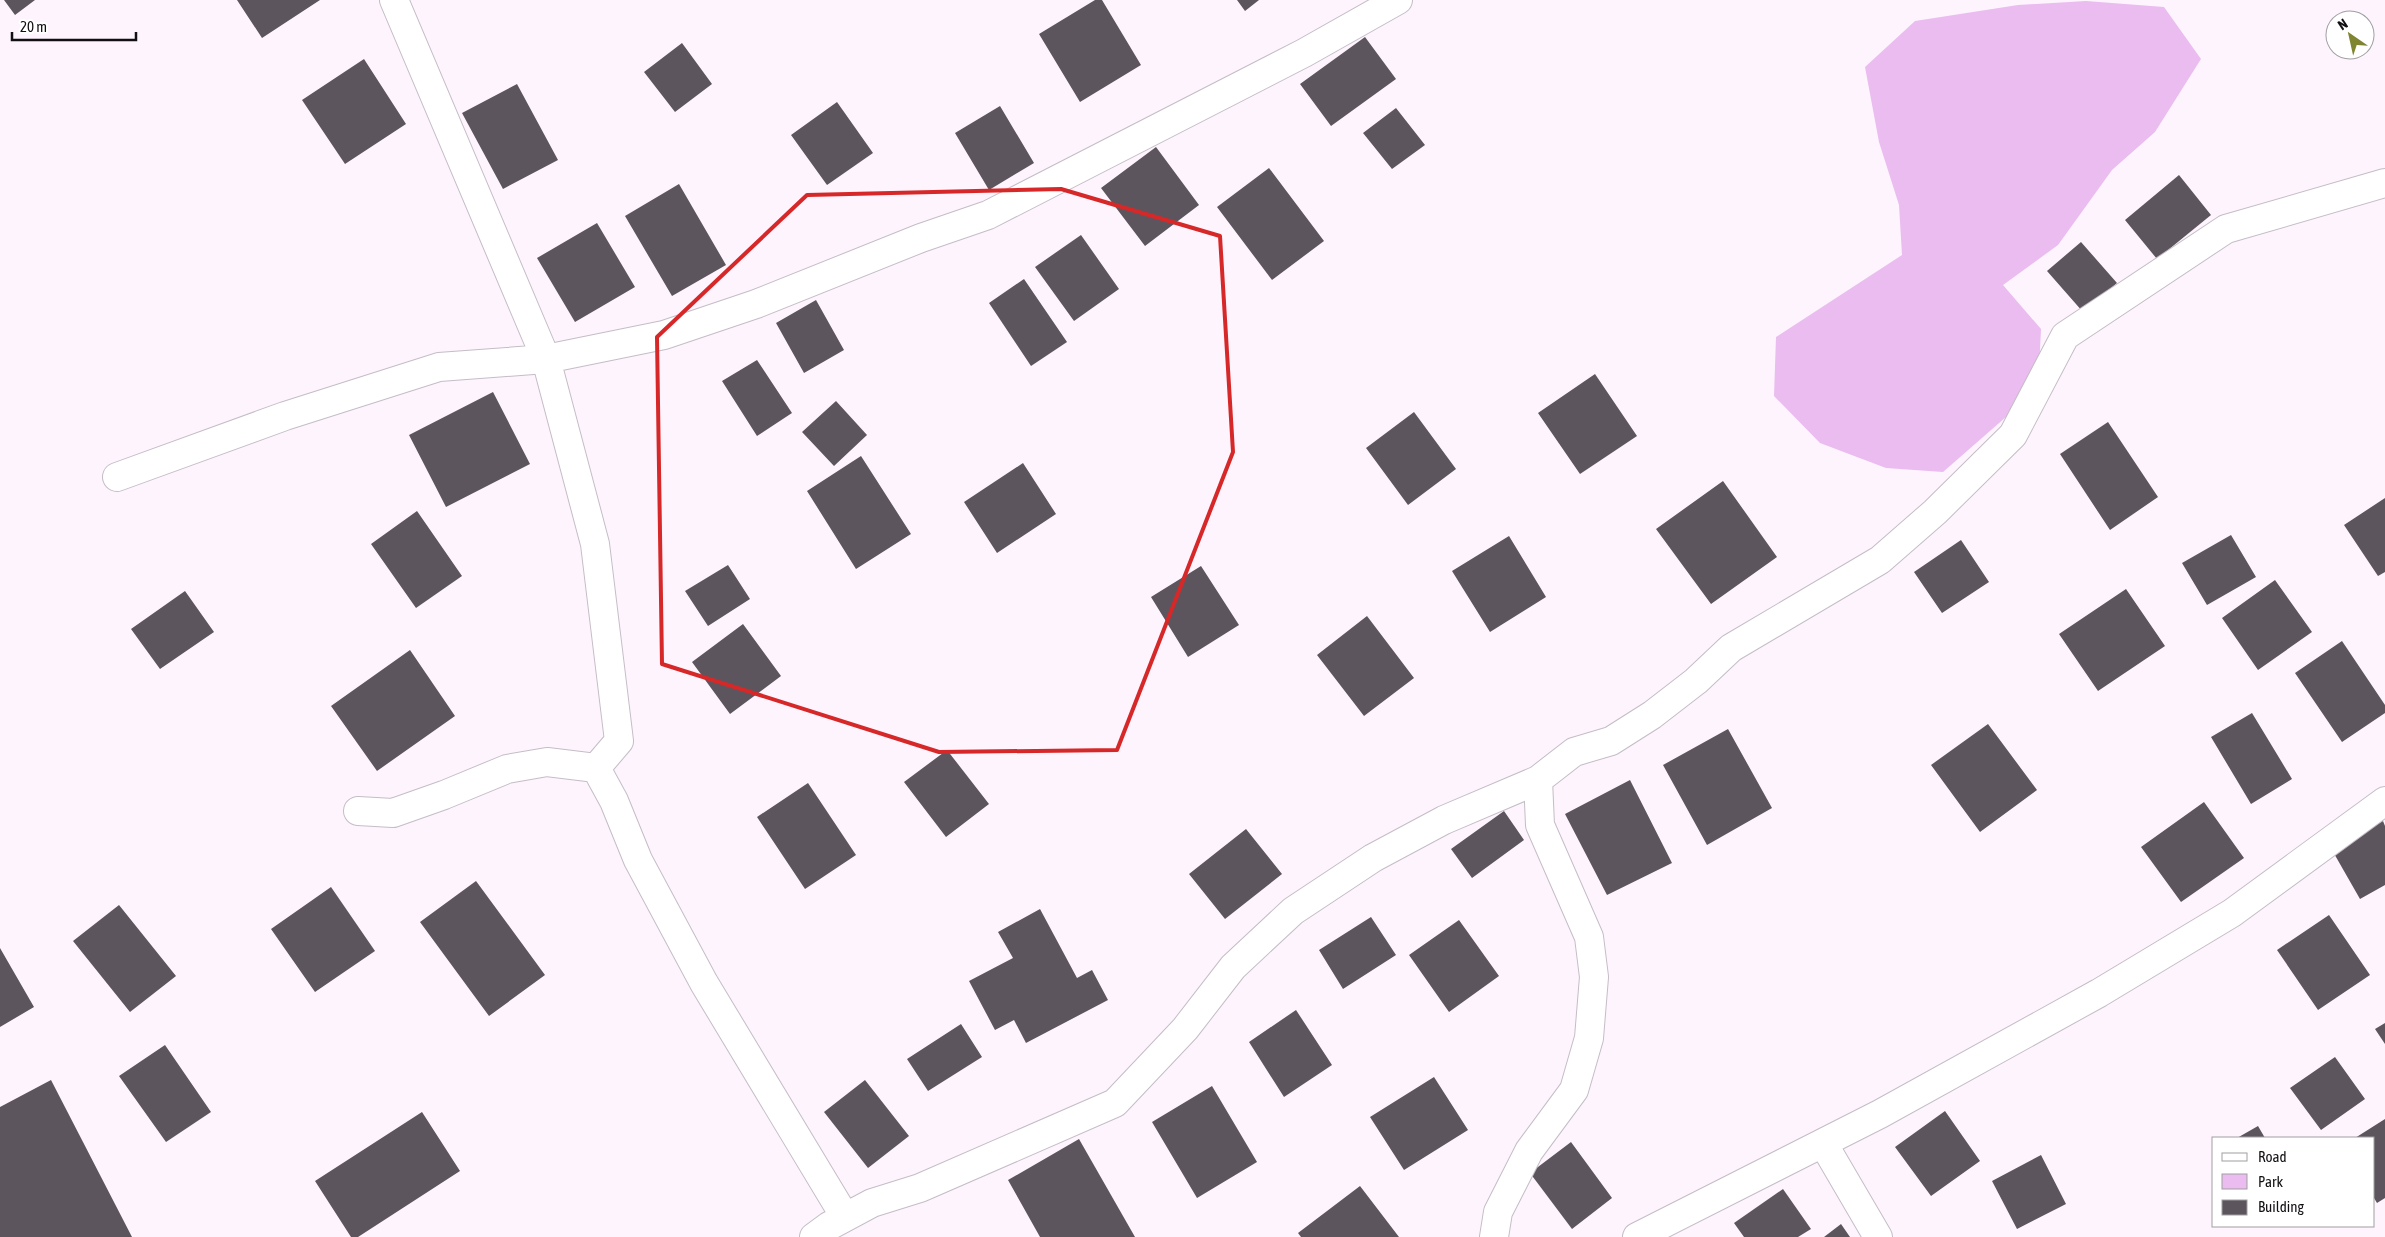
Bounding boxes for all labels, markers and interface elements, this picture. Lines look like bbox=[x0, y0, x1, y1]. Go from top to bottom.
scale bar bbox=[12, 10, 136, 42]
north arrow bbox=[2325, 10, 2375, 60]
text: N bbox=[2335, 15, 2351, 33]
text: 20 m bbox=[20, 18, 47, 35]
legend bbox=[2212, 1137, 2375, 1227]
text: Road bbox=[2258, 1148, 2287, 1165]
text: Park bbox=[2258, 1173, 2283, 1190]
text: Building bbox=[2258, 1198, 2304, 1215]

